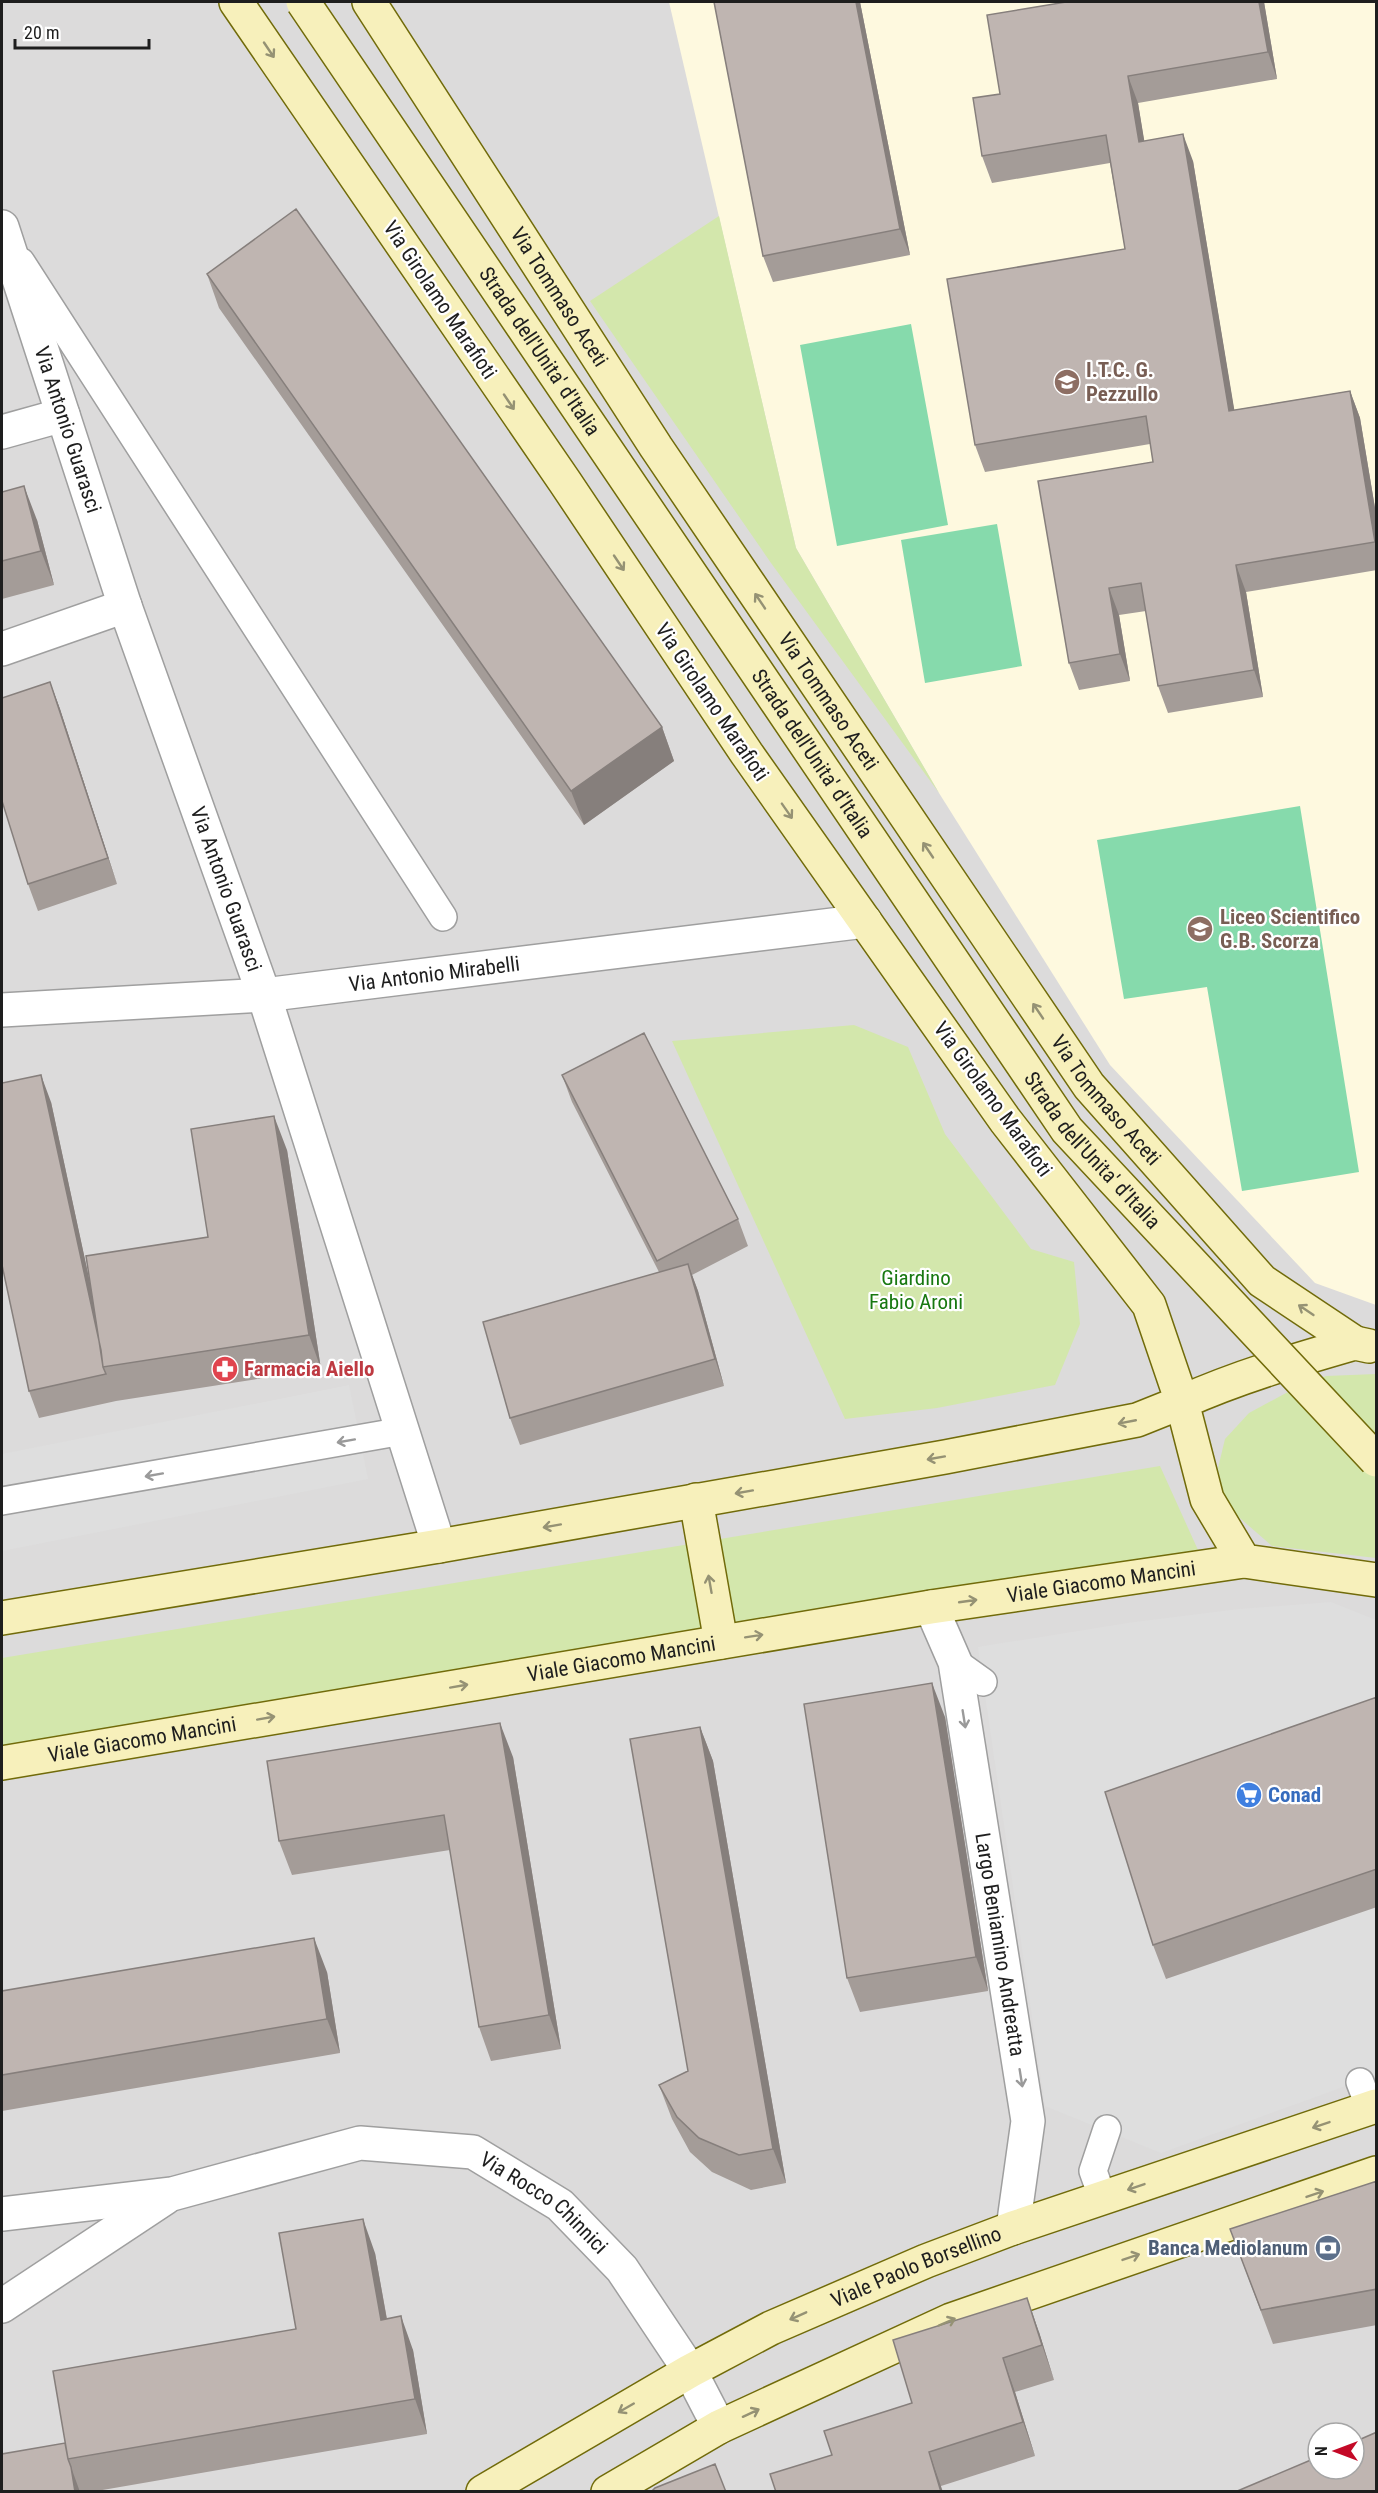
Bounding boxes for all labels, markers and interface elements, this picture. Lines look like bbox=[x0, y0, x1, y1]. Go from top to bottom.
scale bar bbox=[15, 12, 148, 50]
text: 20 m bbox=[24, 22, 59, 43]
one-way arrow bbox=[263, 41, 275, 57]
street label: Via Girolamo Marafioti bbox=[378, 216, 502, 384]
street label: Via Tommaso Aceti bbox=[506, 223, 613, 371]
street label: Strada dell'Unita' d'Italia bbox=[474, 263, 605, 440]
street label: Via Antonio Guarasci bbox=[30, 343, 106, 516]
place label: I.T.C. G. Pezzullo bbox=[1086, 358, 1158, 406]
school or university icon: I.T.C. G. Pezzullo bbox=[1052, 367, 1082, 397]
one-way arrow bbox=[503, 393, 515, 409]
one-way arrow bbox=[613, 554, 625, 571]
one-way arrow bbox=[753, 593, 766, 610]
street label: Via Girolamo Marafioti bbox=[650, 618, 774, 786]
street label: Via Tommaso Aceti bbox=[773, 628, 884, 775]
street label: Strada dell'Unita' d'Italia bbox=[747, 665, 878, 843]
street label: Via Antonio Guarasci bbox=[186, 803, 267, 975]
one-way arrow bbox=[781, 803, 793, 819]
one-way arrow bbox=[922, 842, 934, 858]
place label: Liceo Scientifico G.B. Scorza bbox=[1220, 905, 1360, 953]
school or university icon: Liceo Scientifico G.B. Scorza bbox=[1185, 914, 1215, 944]
street label: Via Antonio Mirabelli bbox=[347, 952, 521, 996]
one-way arrow bbox=[1032, 1003, 1044, 1019]
street label: Via Girolamo Marafioti bbox=[929, 1017, 1057, 1181]
street label: Via Tommaso Aceti bbox=[1046, 1031, 1166, 1170]
street label: Strada dell'Unita' d'Italia bbox=[1019, 1067, 1165, 1234]
park label: Giardino Fabio Aroni bbox=[869, 1266, 963, 1314]
one-way arrow bbox=[1298, 1304, 1315, 1317]
pharmacy icon: Farmacia Aiello bbox=[210, 1354, 240, 1384]
place label: Farmacia Aiello bbox=[244, 1357, 375, 1381]
one-way arrow bbox=[1118, 1417, 1138, 1428]
one-way arrow bbox=[336, 1436, 356, 1447]
one-way arrow bbox=[926, 1453, 946, 1464]
one-way arrow bbox=[144, 1470, 164, 1481]
one-way arrow bbox=[734, 1487, 754, 1498]
one-way arrow bbox=[542, 1521, 562, 1532]
street label: Viale Giacomo Mancini bbox=[1005, 1556, 1197, 1608]
one-way arrow bbox=[705, 1575, 716, 1594]
one-way arrow bbox=[957, 1596, 977, 1607]
one-way arrow bbox=[744, 1630, 764, 1641]
street label: Viale Giacomo Mancini bbox=[525, 1631, 717, 1687]
one-way arrow bbox=[448, 1680, 468, 1691]
one-way arrow bbox=[959, 1709, 970, 1729]
street label: Viale Giacomo Mancini bbox=[46, 1712, 238, 1767]
one-way arrow bbox=[256, 1712, 276, 1723]
supermarket icon: Conad bbox=[1234, 1780, 1264, 1810]
place label: Conad bbox=[1268, 1783, 1321, 1807]
street label: Largo Beniamino Andreatta bbox=[970, 1831, 1030, 2058]
one-way arrow bbox=[1016, 2068, 1027, 2087]
one-way arrow bbox=[1312, 2120, 1331, 2131]
street label: Via Rocco Chinnici bbox=[476, 2147, 613, 2259]
one-way arrow bbox=[1128, 2183, 1146, 2194]
one-way arrow bbox=[1306, 2187, 1324, 2198]
street label: Viale Paolo Borsellino bbox=[828, 2222, 1005, 2313]
bank icon: Banca Mediolanum bbox=[1313, 2233, 1343, 2263]
place label: Banca Mediolanum bbox=[1148, 2236, 1308, 2260]
one-way arrow bbox=[1121, 2251, 1140, 2262]
one-way arrow bbox=[789, 2311, 807, 2323]
one-way arrow bbox=[938, 2316, 956, 2327]
one-way arrow bbox=[618, 2403, 635, 2415]
one-way arrow bbox=[742, 2406, 760, 2418]
north arrow bbox=[1306, 2421, 1366, 2481]
text: N bbox=[1312, 2446, 1331, 2456]

